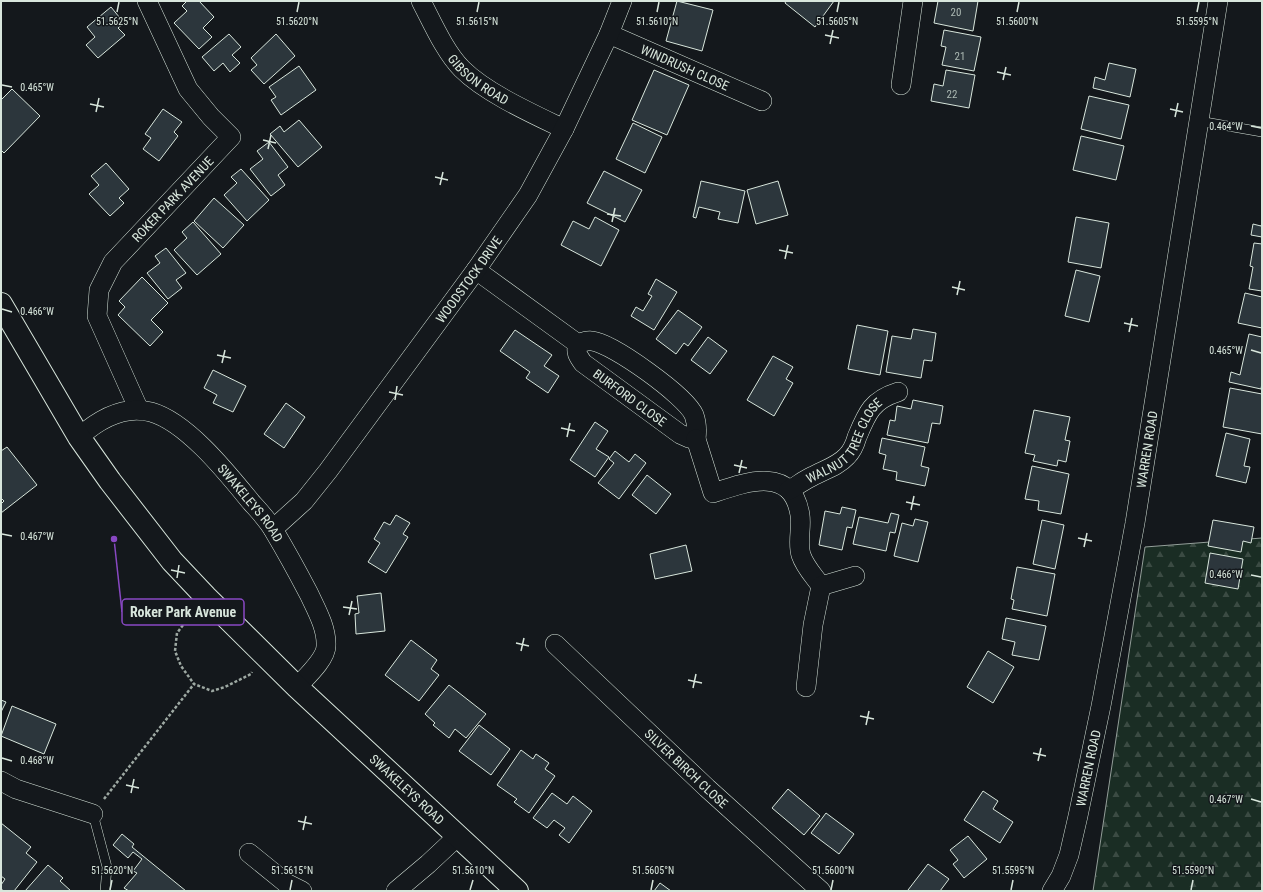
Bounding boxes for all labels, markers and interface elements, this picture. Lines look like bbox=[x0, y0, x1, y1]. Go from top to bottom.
house number: 20 bbox=[951, 6, 961, 19]
text: 51.5625°N bbox=[96, 16, 138, 27]
text: 51.5620°N bbox=[276, 16, 318, 27]
text: 51.5615°N bbox=[456, 16, 498, 27]
text: 51.5610°N bbox=[636, 16, 678, 27]
text: 51.5605°N bbox=[816, 16, 858, 27]
text: 51.5600°N bbox=[996, 16, 1038, 27]
text: 51.5595°N bbox=[1176, 16, 1218, 27]
street label: WINDRUSH CLOSE bbox=[639, 41, 731, 93]
house number: 21 bbox=[955, 50, 965, 63]
street label: GIBSON ROAD bbox=[445, 51, 511, 107]
text: 0.465°W bbox=[20, 82, 54, 93]
house number: 22 bbox=[947, 88, 957, 101]
text: 0.464°W bbox=[1209, 121, 1243, 132]
street label: ROKER PARK AVENUE bbox=[129, 153, 216, 245]
street label: WOODSTOCK DRIVE bbox=[432, 233, 505, 325]
text: 0.466°W bbox=[20, 306, 54, 317]
text: 0.465°W bbox=[1209, 345, 1243, 356]
street label: BURFORD CLOSE bbox=[590, 366, 670, 429]
street label: WALNUT TREE CLOSE bbox=[804, 395, 885, 486]
street label: WARREN ROAD bbox=[1133, 410, 1160, 489]
street label: SWAKELEYS ROAD bbox=[215, 461, 286, 544]
text: 0.467°W bbox=[20, 531, 54, 542]
text: 0.466°W bbox=[1209, 569, 1243, 580]
callout: Roker Park Avenue bbox=[122, 599, 244, 625]
text: Roker Park Avenue bbox=[130, 604, 236, 620]
street label: SILVER BIRCH CLOSE bbox=[642, 726, 731, 811]
street label: WARREN ROAD bbox=[1073, 728, 1103, 808]
street label: SWAKELEYS ROAD bbox=[367, 751, 448, 827]
text: 0.468°W bbox=[20, 755, 54, 766]
text: 0.467°W bbox=[1209, 794, 1243, 805]
text: 51.5620°N bbox=[91, 865, 133, 876]
text: 51.5615°N bbox=[271, 865, 313, 876]
text: 51.5610°N bbox=[452, 865, 494, 876]
text: 51.5605°N bbox=[632, 865, 674, 876]
text: 51.5600°N bbox=[812, 865, 854, 876]
text: 51.5595°N bbox=[992, 865, 1034, 876]
text: 51.5590°N bbox=[1172, 865, 1214, 876]

